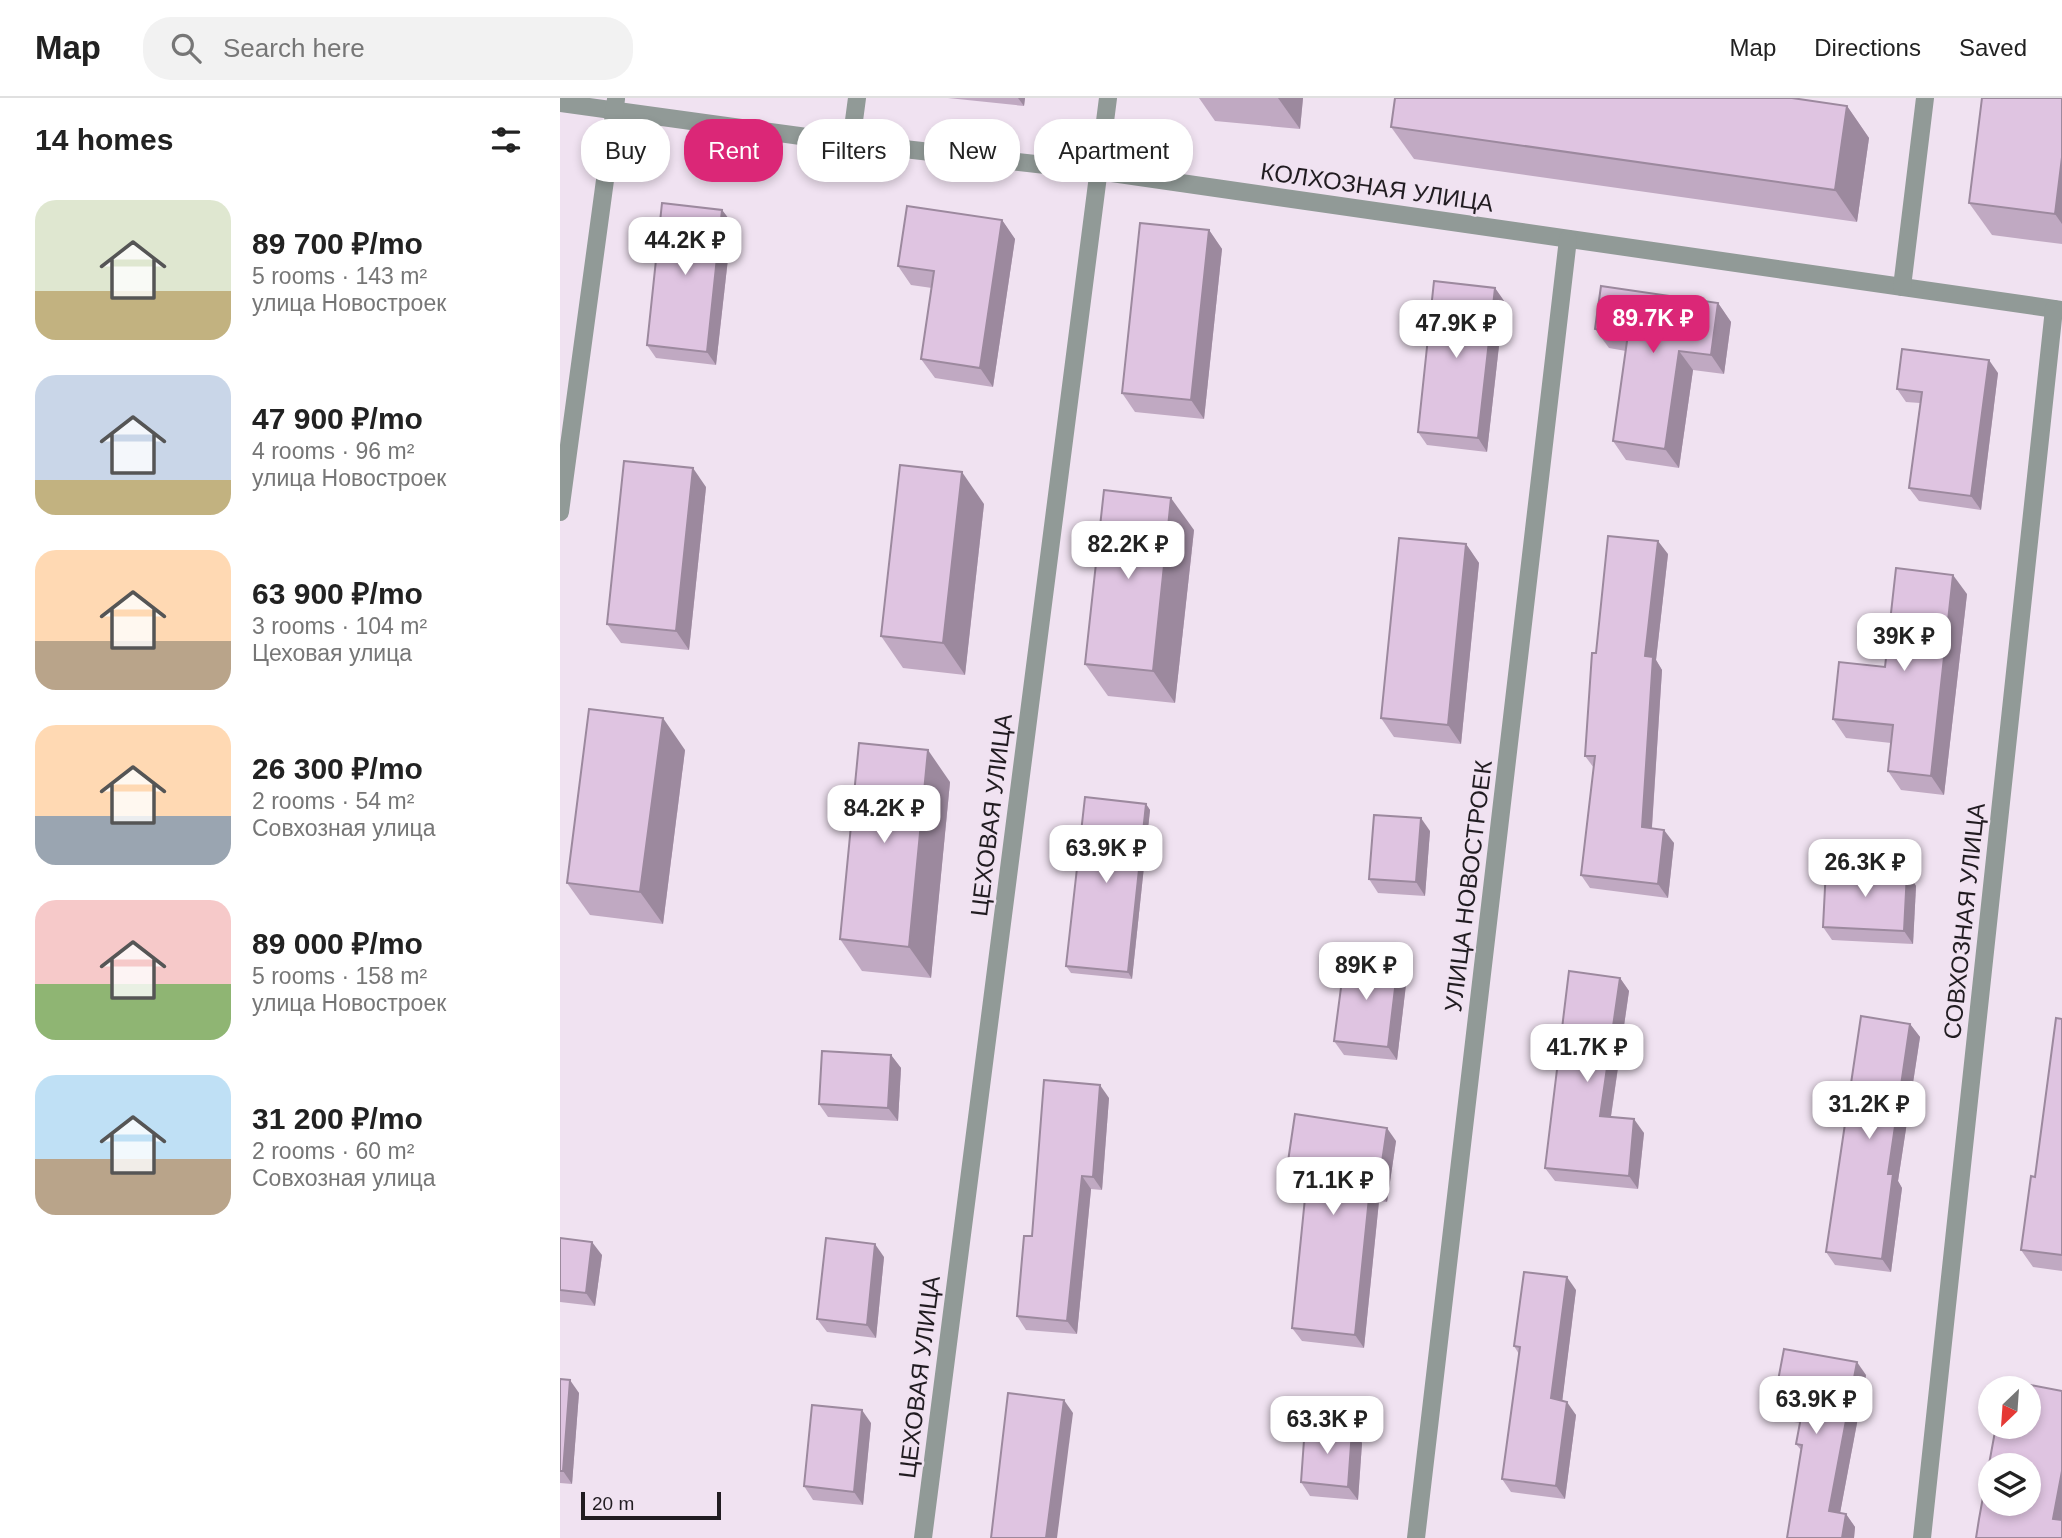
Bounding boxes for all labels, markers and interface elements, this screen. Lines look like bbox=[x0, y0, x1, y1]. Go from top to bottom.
search box bbox=[143, 17, 633, 80]
text: Map bbox=[35, 29, 101, 66]
icon: search bbox=[167, 29, 205, 67]
text: Search here bbox=[223, 33, 365, 63]
text: Map bbox=[1730, 34, 1776, 61]
text: Directions bbox=[1814, 34, 1921, 61]
text: Saved bbox=[1959, 34, 2027, 61]
chip: Buy bbox=[581, 119, 670, 182]
chip: Rent bbox=[684, 119, 783, 182]
chip: Filters bbox=[797, 119, 910, 182]
chip: New bbox=[924, 119, 1020, 182]
chip: Apartment bbox=[1034, 119, 1193, 182]
icon: filters bbox=[487, 121, 525, 159]
text: 14 homes bbox=[35, 123, 173, 156]
street label: КОЛХОЗНАЯ УЛИЦА bbox=[1259, 157, 1495, 217]
pin: 44.2K ₽ bbox=[620, 218, 750, 277]
text: 89 700 ₽/mo bbox=[252, 227, 423, 260]
text: 44.2K ₽ bbox=[644, 227, 726, 253]
icon: home bbox=[91, 228, 175, 312]
text: 5 rooms · 143 m² bbox=[252, 263, 427, 289]
text: улица Новостроек bbox=[252, 290, 446, 316]
pin: 89.7K ₽ bbox=[1588, 296, 1718, 355]
pin: 47.9K ₽ bbox=[1391, 300, 1521, 360]
text: 89.7K ₽ bbox=[1612, 305, 1694, 331]
text: 47.9K ₽ bbox=[1415, 310, 1497, 336]
text: 47 900 ₽/mo bbox=[252, 402, 423, 435]
icon: home bbox=[91, 403, 175, 487]
text: 4 rooms · 96 m² bbox=[252, 438, 414, 464]
text: улица Новостроек bbox=[252, 465, 446, 491]
pin: 82.2K ₽ bbox=[1063, 522, 1193, 581]
text: 82.2K ₽ bbox=[1087, 531, 1169, 557]
text: 63 900 ₽/mo bbox=[252, 577, 423, 610]
icon: home bbox=[91, 578, 175, 662]
text: 3 rooms · 104 m² bbox=[252, 613, 427, 639]
pin: 39K ₽ bbox=[1855, 614, 1953, 673]
text: 39K ₽ bbox=[1873, 623, 1935, 649]
text: Цеховая улица bbox=[252, 640, 412, 666]
street label: ЦЕХОВАЯ УЛИЦА bbox=[965, 712, 1017, 918]
text: 26 300 ₽/mo bbox=[252, 752, 423, 785]
icon: home bbox=[91, 753, 175, 837]
street label: УЛИЦА НОВОСТРОЕК bbox=[1439, 759, 1497, 1013]
pin: 84.2K ₽ bbox=[819, 786, 949, 845]
text: 2 rooms · 54 m² bbox=[252, 788, 414, 814]
text: 84.2K ₽ bbox=[843, 795, 925, 821]
street label: СОВХОЗНАЯ УЛИЦА bbox=[1938, 802, 1990, 1040]
text: Совхозная улица bbox=[252, 815, 436, 841]
pin: 63.9K ₽ bbox=[1041, 826, 1171, 885]
text: 63.9K ₽ bbox=[1065, 835, 1147, 861]
pin: 26.3K ₽ bbox=[1800, 840, 1930, 899]
text: 26.3K ₽ bbox=[1824, 849, 1906, 875]
text: 89 000 ₽/mo bbox=[252, 927, 423, 960]
icon: home bbox=[91, 928, 175, 1012]
pin: 89K ₽ bbox=[1317, 942, 1415, 1002]
text: 89K ₽ bbox=[1335, 952, 1397, 978]
text: 5 rooms · 158 m² bbox=[252, 963, 427, 989]
text: улица Новостроек bbox=[252, 990, 446, 1016]
pin: 41.7K ₽ bbox=[1522, 1024, 1652, 1084]
text: 41.7K ₽ bbox=[1546, 1034, 1628, 1060]
pin: 31.2K ₽ bbox=[1804, 1082, 1934, 1141]
text: 31.2K ₽ bbox=[1828, 1091, 1910, 1117]
text: 31 200 ₽/mo bbox=[252, 1102, 423, 1135]
icon: home bbox=[91, 1103, 175, 1187]
text: 2 rooms · 60 m² bbox=[252, 1138, 414, 1164]
pin: 71.1K ₽ bbox=[1268, 1158, 1398, 1217]
text: Совхозная улица bbox=[252, 1165, 436, 1191]
text: 71.1K ₽ bbox=[1292, 1167, 1374, 1193]
street label: ЦЕХОВАЯ УЛИЦА bbox=[893, 1274, 945, 1480]
pin: 63.9K ₽ bbox=[1751, 1376, 1881, 1436]
north arrow bbox=[1978, 1376, 2040, 1438]
map controls bbox=[1978, 1376, 2041, 1516]
text: 63.9K ₽ bbox=[1775, 1386, 1857, 1412]
pin: 63.3K ₽ bbox=[1262, 1396, 1392, 1456]
text: 63.3K ₽ bbox=[1286, 1406, 1368, 1432]
button: layers bbox=[1978, 1453, 2041, 1516]
scale bar bbox=[581, 1489, 721, 1521]
text: 20 m bbox=[592, 1493, 634, 1514]

